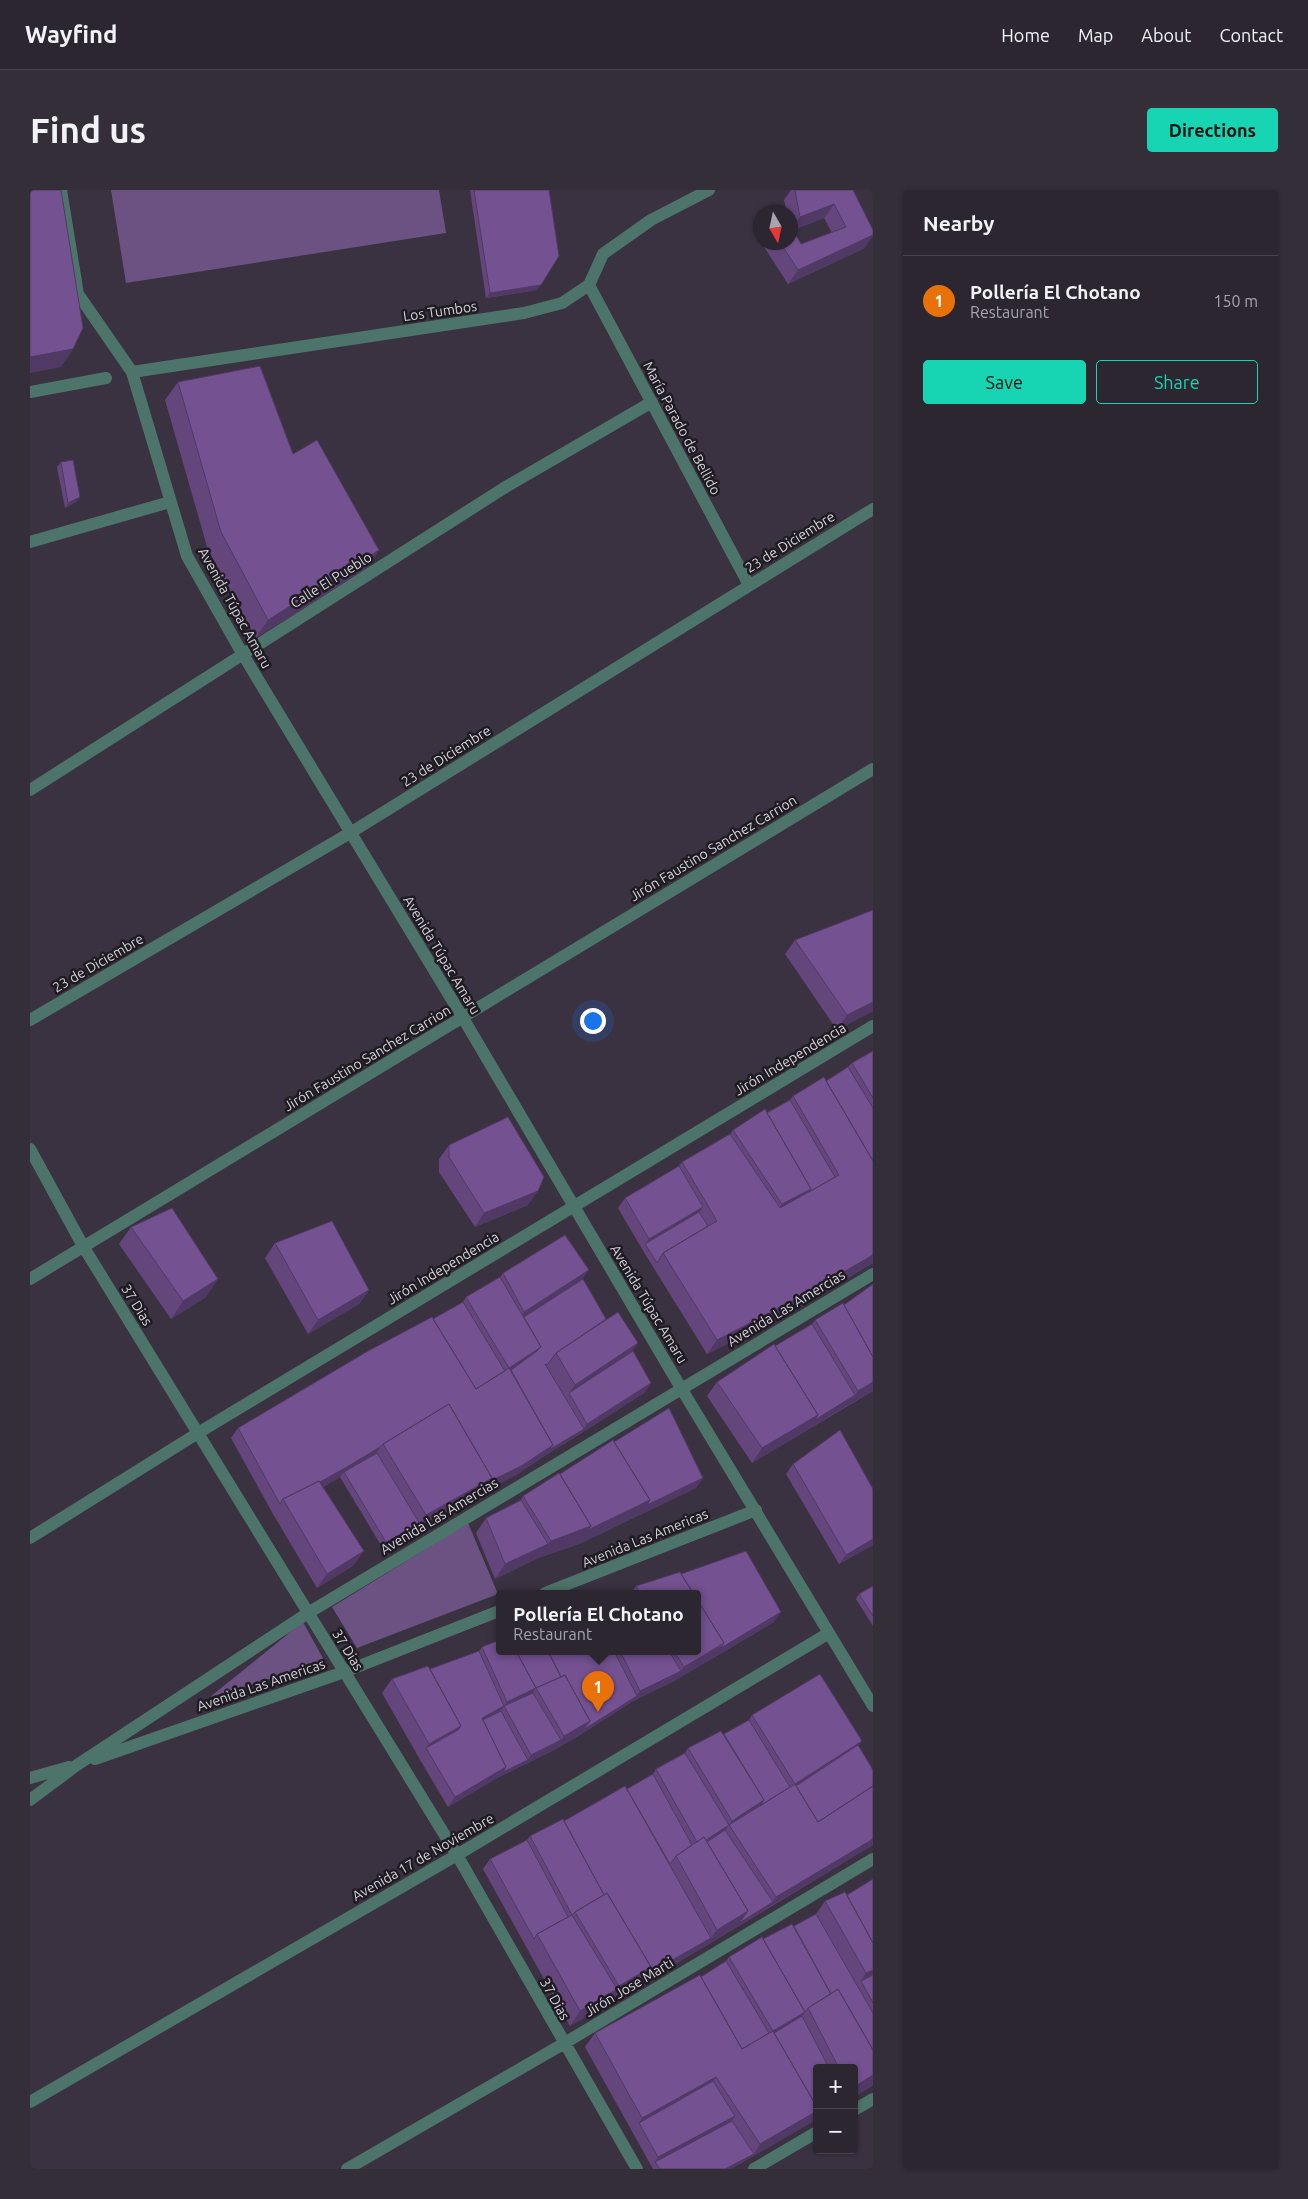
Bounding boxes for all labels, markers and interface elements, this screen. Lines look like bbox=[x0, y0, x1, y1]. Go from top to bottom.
text: Wayfind bbox=[25, 21, 117, 48]
text: Home bbox=[1001, 25, 1050, 45]
text: Map bbox=[1078, 25, 1113, 45]
text: About bbox=[1141, 25, 1191, 45]
text: Contact bbox=[1219, 25, 1283, 45]
button: Directions bbox=[1147, 108, 1278, 152]
text: Find us bbox=[30, 110, 146, 150]
north arrow bbox=[753, 205, 798, 250]
text: Nearby bbox=[923, 211, 994, 235]
text: Pollería El Chotano bbox=[970, 281, 1141, 303]
text: 1 bbox=[934, 292, 944, 310]
text: 150 m bbox=[1213, 292, 1258, 310]
street label: Los Tumbos bbox=[402, 298, 478, 324]
text: Restaurant bbox=[970, 303, 1049, 321]
street label: María Parado de Bellido bbox=[640, 359, 724, 497]
button: Save bbox=[923, 360, 1086, 404]
button: Share bbox=[1096, 360, 1258, 404]
street label: 23 de Diciembre bbox=[742, 508, 838, 576]
street label: Avenida Túpac Amaru bbox=[195, 545, 275, 671]
street label: Calle El Pueblo bbox=[287, 549, 375, 611]
street label: 23 de Diciembre bbox=[398, 722, 494, 790]
street label: Jirón Faustino Sanchez Carrion bbox=[627, 792, 799, 904]
street label: Avenida Túpac Amaru bbox=[400, 893, 484, 1017]
street label: 23 de Diciembre bbox=[50, 930, 146, 996]
street label: Jirón Faustino Sanchez Carrion bbox=[281, 1002, 453, 1114]
your location bbox=[580, 1008, 606, 1034]
street label: Jirón Independencia bbox=[731, 1019, 849, 1099]
street label: Jirón Independencia bbox=[384, 1228, 502, 1308]
street label: Avenida Túpac Amaru bbox=[607, 1242, 691, 1366]
street label: Avenida Las Amercias bbox=[724, 1267, 848, 1349]
street label: 37 Dias bbox=[118, 1281, 156, 1329]
street label: Avenida Las Amercias bbox=[377, 1475, 501, 1557]
street label: Avenida Las Americas bbox=[580, 1505, 710, 1571]
popup bbox=[496, 1590, 701, 1655]
text: Pollería El Chotano bbox=[513, 1603, 684, 1625]
text: Restaurant bbox=[513, 1625, 592, 1643]
street label: 37 Dias bbox=[329, 1626, 367, 1674]
street label: Avenida Las Americas bbox=[195, 1656, 327, 1714]
pin: 1 bbox=[582, 1671, 614, 1712]
street label: Avenida 17 de Noviembre bbox=[349, 1810, 497, 1904]
street label: Jirón Jose Marti bbox=[582, 1954, 676, 2020]
street label: 37 Dias bbox=[537, 1975, 573, 2023]
map controls bbox=[813, 2064, 858, 2154]
button: + bbox=[813, 2064, 858, 2109]
button: − bbox=[813, 2109, 858, 2154]

